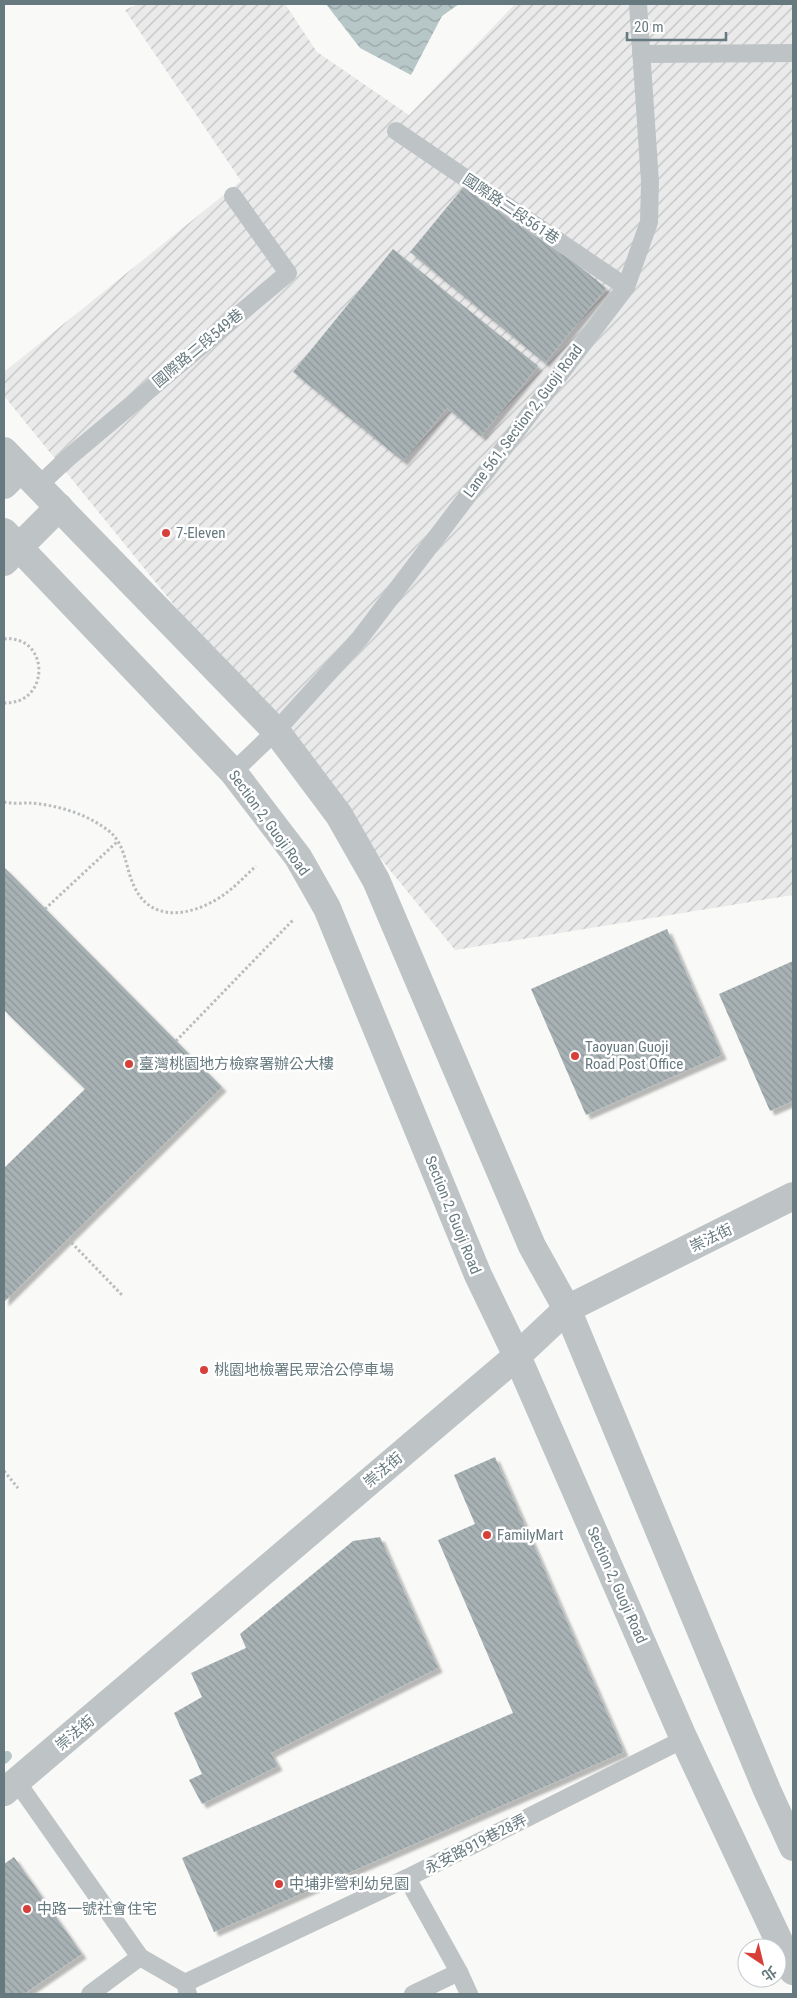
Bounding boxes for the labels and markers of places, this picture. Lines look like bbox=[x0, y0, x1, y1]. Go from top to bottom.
place label: 7-Eleven bbox=[176, 524, 226, 542]
marker: 7-Eleven bbox=[160, 527, 172, 539]
place label: Taoyuan Guoji Road Post Office bbox=[585, 1038, 683, 1073]
marker: Taoyuan Guoji Road Post Office bbox=[569, 1050, 581, 1062]
place label: 臺灣桃園地方檢察署辦公大樓 bbox=[139, 1055, 334, 1073]
marker: 臺灣桃園地方檢察署辦公大樓 bbox=[123, 1058, 135, 1070]
place label: 桃園地檢署民眾洽公停車場 bbox=[214, 1361, 394, 1379]
marker: 桃園地檢署民眾洽公停車場 bbox=[198, 1364, 210, 1376]
place label: FamilyMart bbox=[497, 1526, 563, 1544]
marker: FamilyMart bbox=[481, 1529, 493, 1541]
place label: 中埔非營利幼兒園 bbox=[289, 1875, 409, 1893]
marker: 中埔非營利幼兒園 bbox=[273, 1878, 285, 1890]
place label: 中路一號社會住宅 bbox=[37, 1900, 157, 1918]
marker: 中路一號社會住宅 bbox=[21, 1903, 33, 1915]

